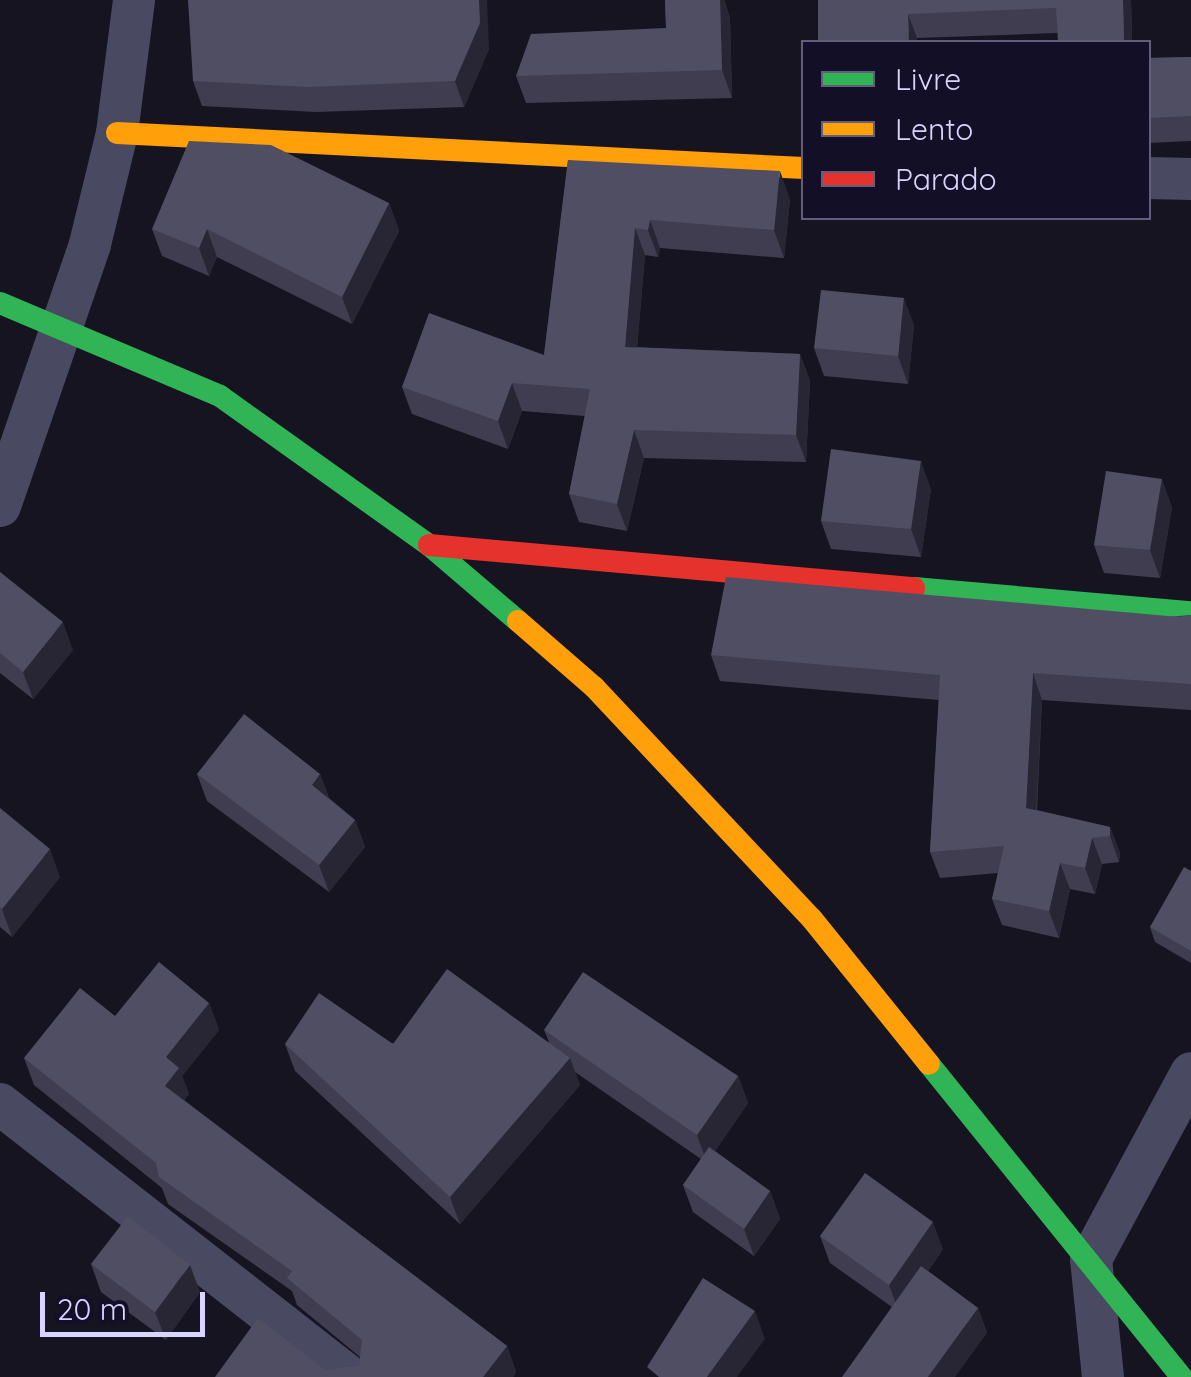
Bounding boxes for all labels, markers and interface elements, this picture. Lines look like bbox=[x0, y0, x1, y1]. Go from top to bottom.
legend bbox=[801, 40, 1151, 220]
text: Livre bbox=[895, 60, 961, 98]
text: Lento bbox=[895, 110, 973, 148]
text: Parado bbox=[895, 160, 997, 198]
scale bar bbox=[45, 1272, 210, 1334]
text: 20 m bbox=[57, 1290, 127, 1328]

